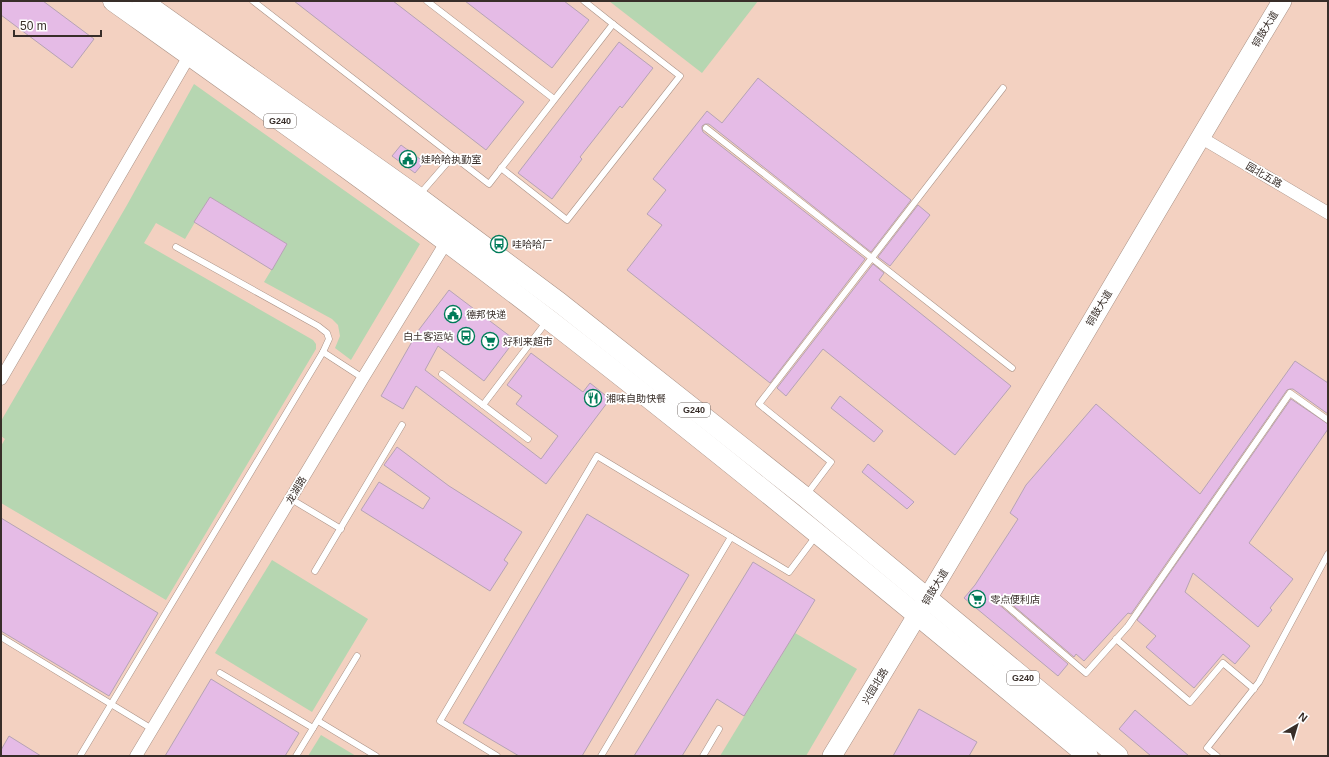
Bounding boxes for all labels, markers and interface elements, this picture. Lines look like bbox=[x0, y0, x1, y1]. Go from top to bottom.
street label: 铜鼓大道 bbox=[1250, 9, 1280, 49]
scale bar bbox=[14, 12, 101, 38]
text: 50 m bbox=[20, 19, 47, 33]
road number: G240 bbox=[264, 114, 296, 128]
public building icon: 娃哈哈执勤室 bbox=[398, 149, 418, 169]
place label: 娃哈哈执勤室 bbox=[421, 154, 481, 165]
street label: 园北五路 bbox=[1244, 160, 1284, 190]
bus stop icon: 哇哈哈厂 bbox=[489, 234, 509, 254]
place label: 哇哈哈厂 bbox=[512, 239, 552, 250]
street label: 铜鼓大道 bbox=[1084, 288, 1114, 328]
public building icon: 德邦快递 bbox=[443, 304, 463, 324]
place label: 德邦快递 bbox=[466, 309, 506, 320]
bus stop icon: 白土客运站 bbox=[456, 326, 476, 346]
place label: 白土客运站 bbox=[403, 331, 453, 342]
supermarket icon: 好利来超市 bbox=[480, 331, 500, 351]
place label: 好利来超市 bbox=[503, 336, 553, 347]
restaurant icon: 湘味自助快餐 bbox=[583, 388, 603, 408]
place label: 湘味自助快餐 bbox=[606, 393, 666, 404]
road number: G240 bbox=[678, 403, 710, 417]
street label: 龙湖路 bbox=[284, 474, 308, 506]
street label: 铜鼓大道 bbox=[920, 567, 950, 607]
supermarket icon: 零点便利店 bbox=[967, 589, 987, 609]
place label: 零点便利店 bbox=[990, 594, 1040, 605]
street label: 兴园北路 bbox=[860, 666, 890, 706]
road number: G240 bbox=[1007, 671, 1039, 685]
north arrow bbox=[1277, 705, 1317, 745]
text: N bbox=[1296, 710, 1310, 724]

